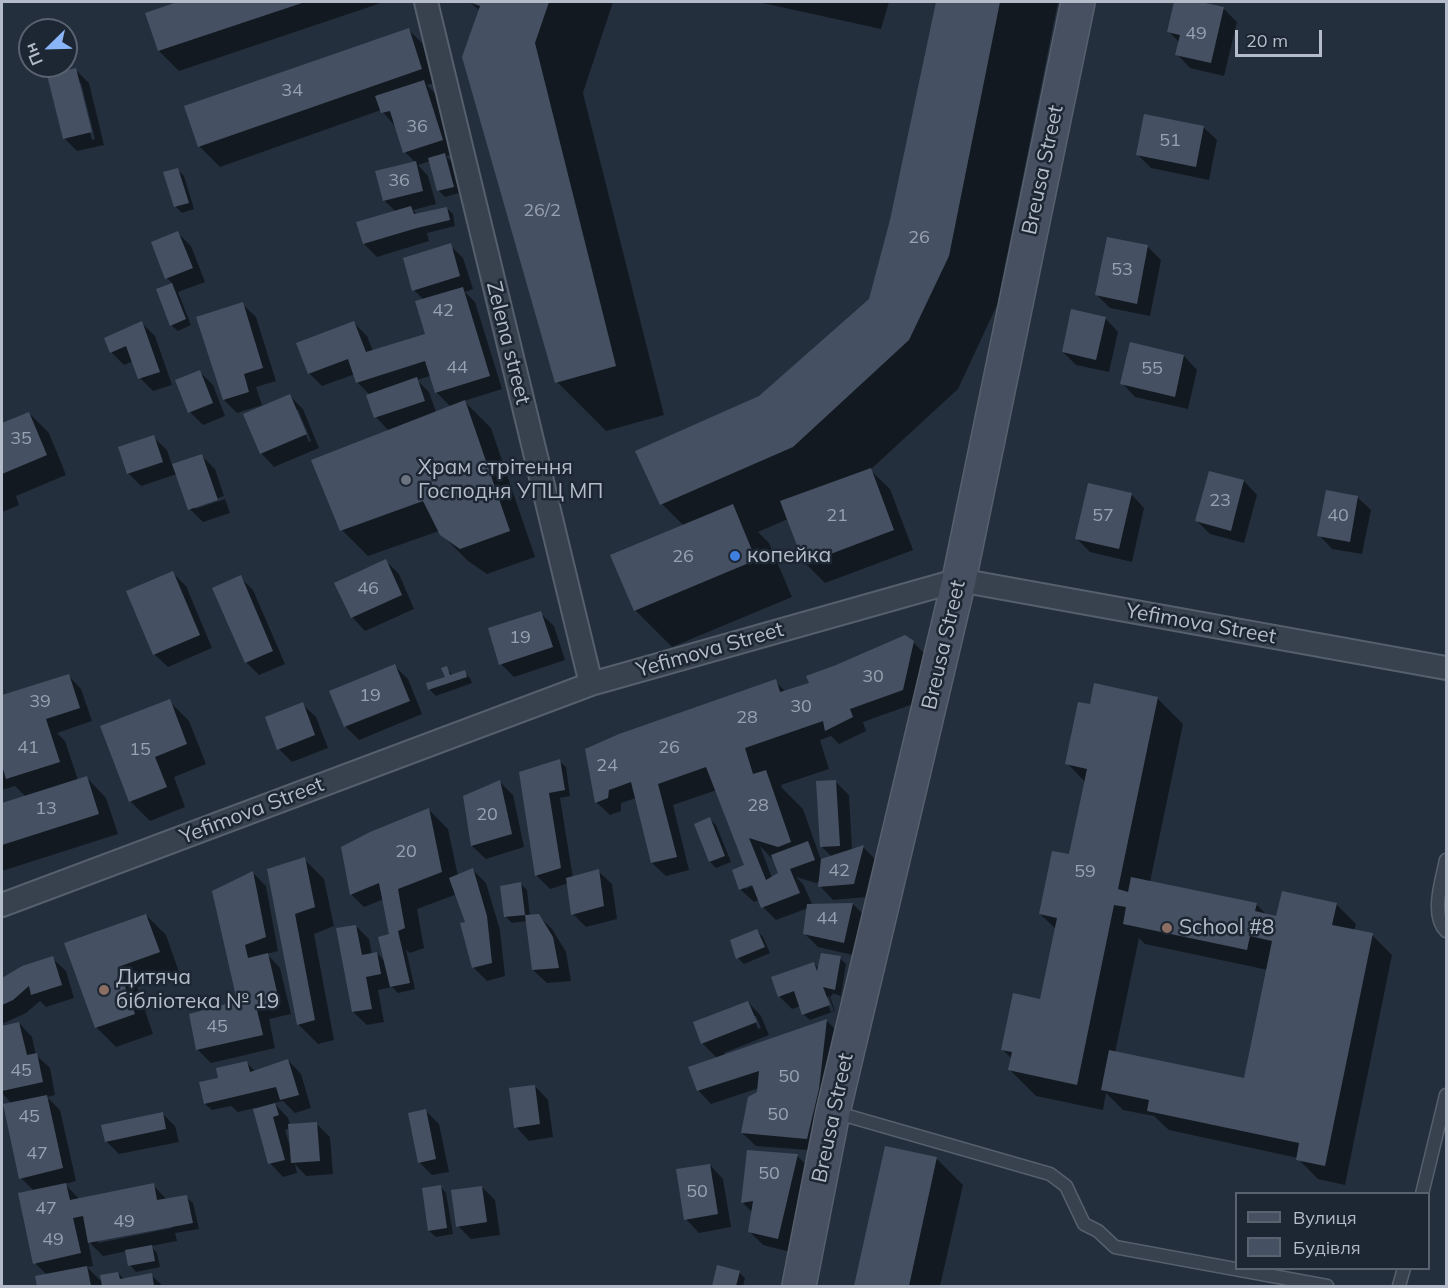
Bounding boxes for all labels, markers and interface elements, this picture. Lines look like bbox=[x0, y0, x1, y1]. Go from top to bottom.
north arrow bbox=[18, 18, 78, 78]
scale bar bbox=[1238, 18, 1325, 56]
house number: 49 bbox=[1185, 23, 1207, 45]
text: 20 m bbox=[1246, 29, 1288, 52]
text: Пн bbox=[20, 40, 47, 68]
house number: 34 bbox=[281, 80, 303, 102]
street label: Breusa Street bbox=[1017, 103, 1069, 237]
house number: 36 bbox=[406, 116, 428, 138]
house number: 51 bbox=[1159, 130, 1181, 152]
house number: 36 bbox=[388, 170, 410, 192]
house number: 26/2 bbox=[523, 200, 561, 222]
house number: 26 bbox=[908, 227, 930, 249]
house number: 53 bbox=[1111, 259, 1133, 281]
street label: Zelena street bbox=[481, 279, 535, 407]
house number: 42 bbox=[432, 300, 454, 322]
house number: 44 bbox=[446, 357, 468, 379]
house number: 55 bbox=[1141, 358, 1163, 380]
house number: 35 bbox=[10, 428, 32, 450]
place label: Храм стрітення Господня УПЦ МП bbox=[418, 455, 603, 505]
marker: Храм стрітення Господня УПЦ МП bbox=[399, 473, 413, 487]
house number: 23 bbox=[1209, 490, 1231, 512]
house number: 21 bbox=[826, 505, 848, 527]
house number: 57 bbox=[1092, 505, 1114, 527]
house number: 40 bbox=[1327, 505, 1349, 527]
place label: копейка bbox=[747, 543, 831, 569]
house number: 26 bbox=[672, 546, 694, 568]
marker: копейка bbox=[728, 549, 742, 563]
house number: 46 bbox=[357, 578, 379, 600]
street label: Breusa Street bbox=[917, 578, 971, 712]
street label: Yefimova Street bbox=[1124, 598, 1278, 650]
street label: Yefimova Street bbox=[634, 617, 786, 683]
house number: 19 bbox=[509, 627, 531, 649]
house number: 30 bbox=[862, 666, 884, 688]
house number: 19 bbox=[359, 685, 381, 707]
house number: 39 bbox=[29, 691, 51, 713]
house number: 30 bbox=[790, 696, 812, 718]
house number: 28 bbox=[736, 707, 758, 729]
house number: 41 bbox=[17, 737, 39, 759]
house number: 26 bbox=[658, 737, 680, 759]
house number: 15 bbox=[129, 739, 151, 761]
house number: 24 bbox=[596, 755, 618, 777]
street label: Yefimova Street bbox=[177, 772, 327, 850]
house number: 28 bbox=[747, 795, 769, 817]
house number: 13 bbox=[35, 798, 57, 820]
house number: 20 bbox=[476, 804, 498, 826]
house number: 20 bbox=[395, 841, 417, 863]
house number: 42 bbox=[828, 860, 850, 882]
house number: 59 bbox=[1074, 861, 1096, 883]
house number: 44 bbox=[816, 908, 838, 930]
place label: School #8 bbox=[1179, 915, 1274, 941]
marker: School #8 bbox=[1160, 921, 1174, 935]
place label: Дитяча бібліотека № 19 bbox=[116, 965, 279, 1015]
marker: Дитяча бібліотека № 19 bbox=[97, 983, 111, 997]
house number: 45 bbox=[206, 1016, 228, 1038]
street label: Breusa Street bbox=[807, 1051, 859, 1185]
house number: 45 bbox=[10, 1060, 32, 1082]
house number: 50 bbox=[778, 1066, 800, 1088]
house number: 50 bbox=[767, 1104, 789, 1126]
house number: 45 bbox=[18, 1106, 40, 1128]
house number: 47 bbox=[26, 1143, 48, 1165]
house number: 50 bbox=[758, 1163, 780, 1185]
house number: 50 bbox=[686, 1181, 708, 1203]
legend bbox=[1235, 1192, 1430, 1270]
house number: 47 bbox=[35, 1198, 57, 1220]
text: Вулиця bbox=[1293, 1206, 1357, 1229]
house number: 49 bbox=[113, 1211, 135, 1233]
house number: 49 bbox=[42, 1229, 64, 1251]
text: Будівля bbox=[1293, 1236, 1361, 1259]

